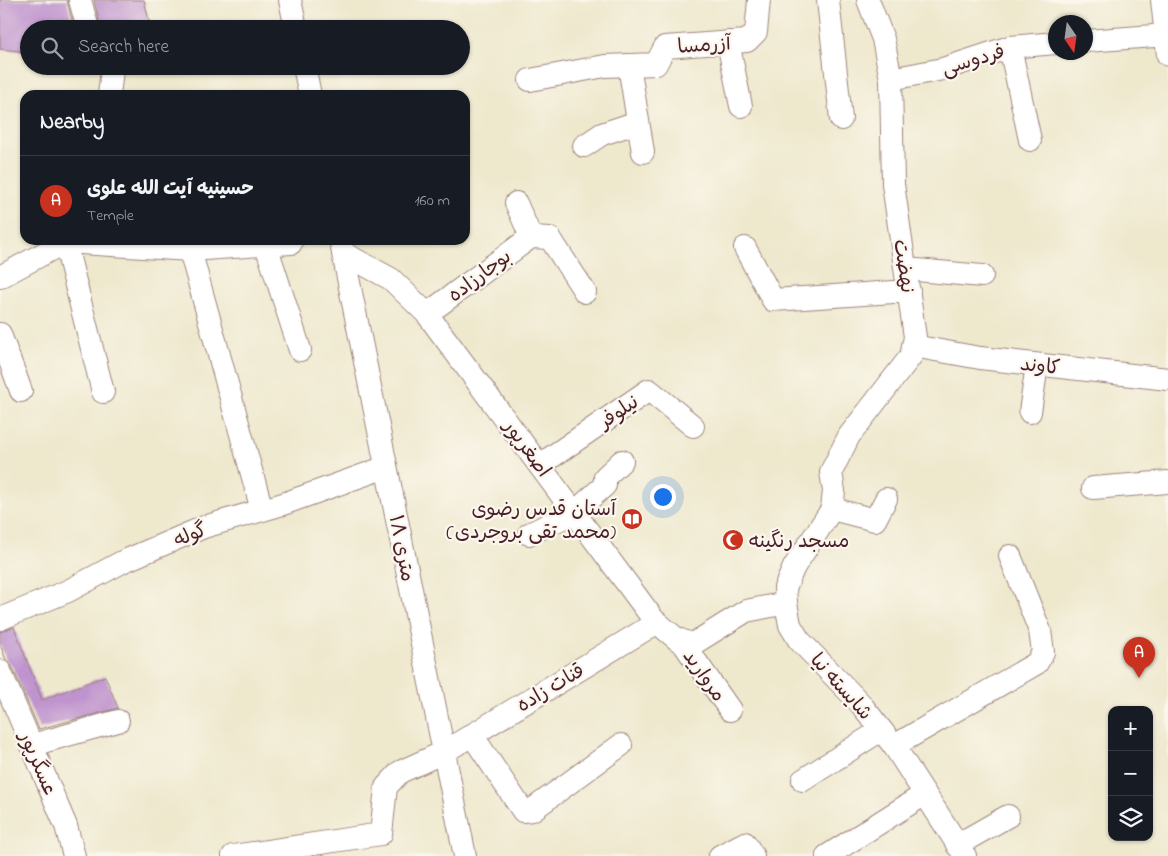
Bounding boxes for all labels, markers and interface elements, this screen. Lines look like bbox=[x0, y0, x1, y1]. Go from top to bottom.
north arrow bbox=[1048, 15, 1093, 60]
search box bbox=[20, 20, 470, 75]
street label: آزرمسا bbox=[677, 30, 733, 63]
icon: search bbox=[38, 34, 66, 62]
text: Search here bbox=[78, 34, 169, 61]
street label: فردوسی bbox=[939, 38, 1009, 85]
text: Nearby bbox=[40, 108, 104, 138]
text: حسینیه آیت الله علوی bbox=[87, 176, 254, 203]
text: A bbox=[51, 189, 61, 213]
text: 160 m bbox=[415, 189, 450, 213]
text: Temple bbox=[87, 204, 134, 228]
street label: نهضت bbox=[884, 238, 921, 295]
street label: بوجارزاده bbox=[443, 243, 518, 311]
street label: کاوند bbox=[1018, 351, 1061, 384]
street label: نیلوفر bbox=[592, 389, 645, 438]
street label: اصغرپور bbox=[494, 413, 557, 484]
your location bbox=[650, 484, 676, 510]
place label: آستان قدس رضوی (محمد تقی بروجردی) bbox=[446, 496, 617, 548]
library icon: آستان قدس رضوی (محمد تقی بروجردی) bbox=[620, 507, 644, 531]
street label: ۱۸ متری bbox=[380, 513, 421, 584]
street label: گوله bbox=[170, 517, 212, 556]
mosque icon: مسجد رنگینه bbox=[721, 528, 745, 552]
place label: مسجد رنگینه bbox=[749, 528, 849, 557]
pin: A bbox=[1123, 637, 1155, 678]
street label: مروارید bbox=[674, 644, 731, 709]
street label: شایسته نیا bbox=[802, 648, 878, 728]
street label: قنات زاده bbox=[512, 657, 591, 721]
map controls bbox=[1108, 706, 1153, 841]
button: + bbox=[1108, 706, 1153, 751]
street label: عسگرپور bbox=[10, 726, 63, 800]
button: − bbox=[1108, 751, 1153, 796]
button: layers bbox=[1108, 796, 1153, 841]

